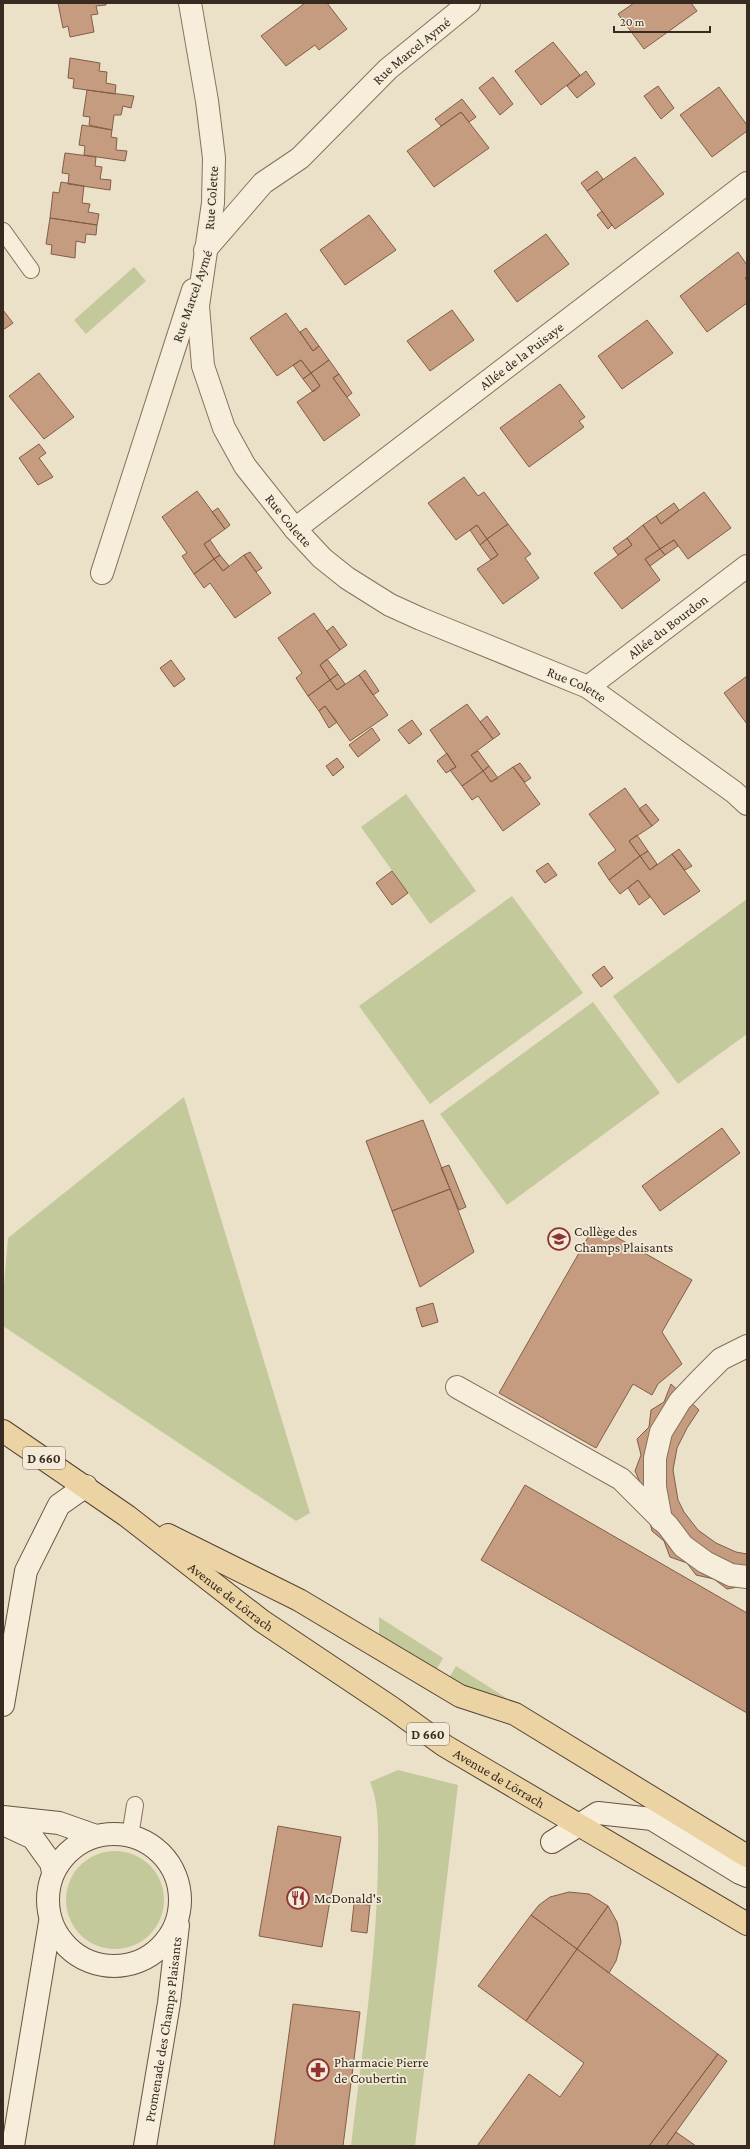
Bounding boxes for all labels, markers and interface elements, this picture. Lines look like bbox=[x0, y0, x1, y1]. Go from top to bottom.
scale bar bbox=[614, 8, 710, 34]
street label: Rue Marcel Aymé bbox=[369, 14, 453, 88]
text: 20 m bbox=[620, 15, 645, 29]
street label: Rue Colette bbox=[201, 165, 221, 231]
street label: Rue Marcel Aymé bbox=[169, 248, 215, 344]
street label: Allée de la Puisaye bbox=[476, 318, 567, 393]
street label: Rue Colette bbox=[262, 491, 316, 550]
street label: Allée du Bourdon bbox=[624, 591, 711, 662]
street label: Rue Colette bbox=[545, 663, 610, 706]
place label: Collège des Champs Plaisants bbox=[574, 1223, 673, 1255]
school or university icon: Collège des Champs Plaisants bbox=[546, 1226, 572, 1252]
road number: D 660 bbox=[23, 1447, 65, 1469]
street label: Avenue de Lörrach bbox=[185, 1559, 277, 1635]
road number: D 660 bbox=[407, 1723, 449, 1745]
street label: Avenue de Lörrach bbox=[451, 1745, 548, 1811]
restaurant icon: McDonald's bbox=[285, 1885, 311, 1911]
place label: McDonald's bbox=[314, 1890, 381, 1906]
street label: Promenade des Champs Plaisants bbox=[141, 1936, 185, 2123]
place label: Pharmacie Pierre de Coubertin bbox=[334, 2054, 429, 2086]
pharmacy icon: Pharmacie Pierre de Coubertin bbox=[305, 2057, 331, 2083]

